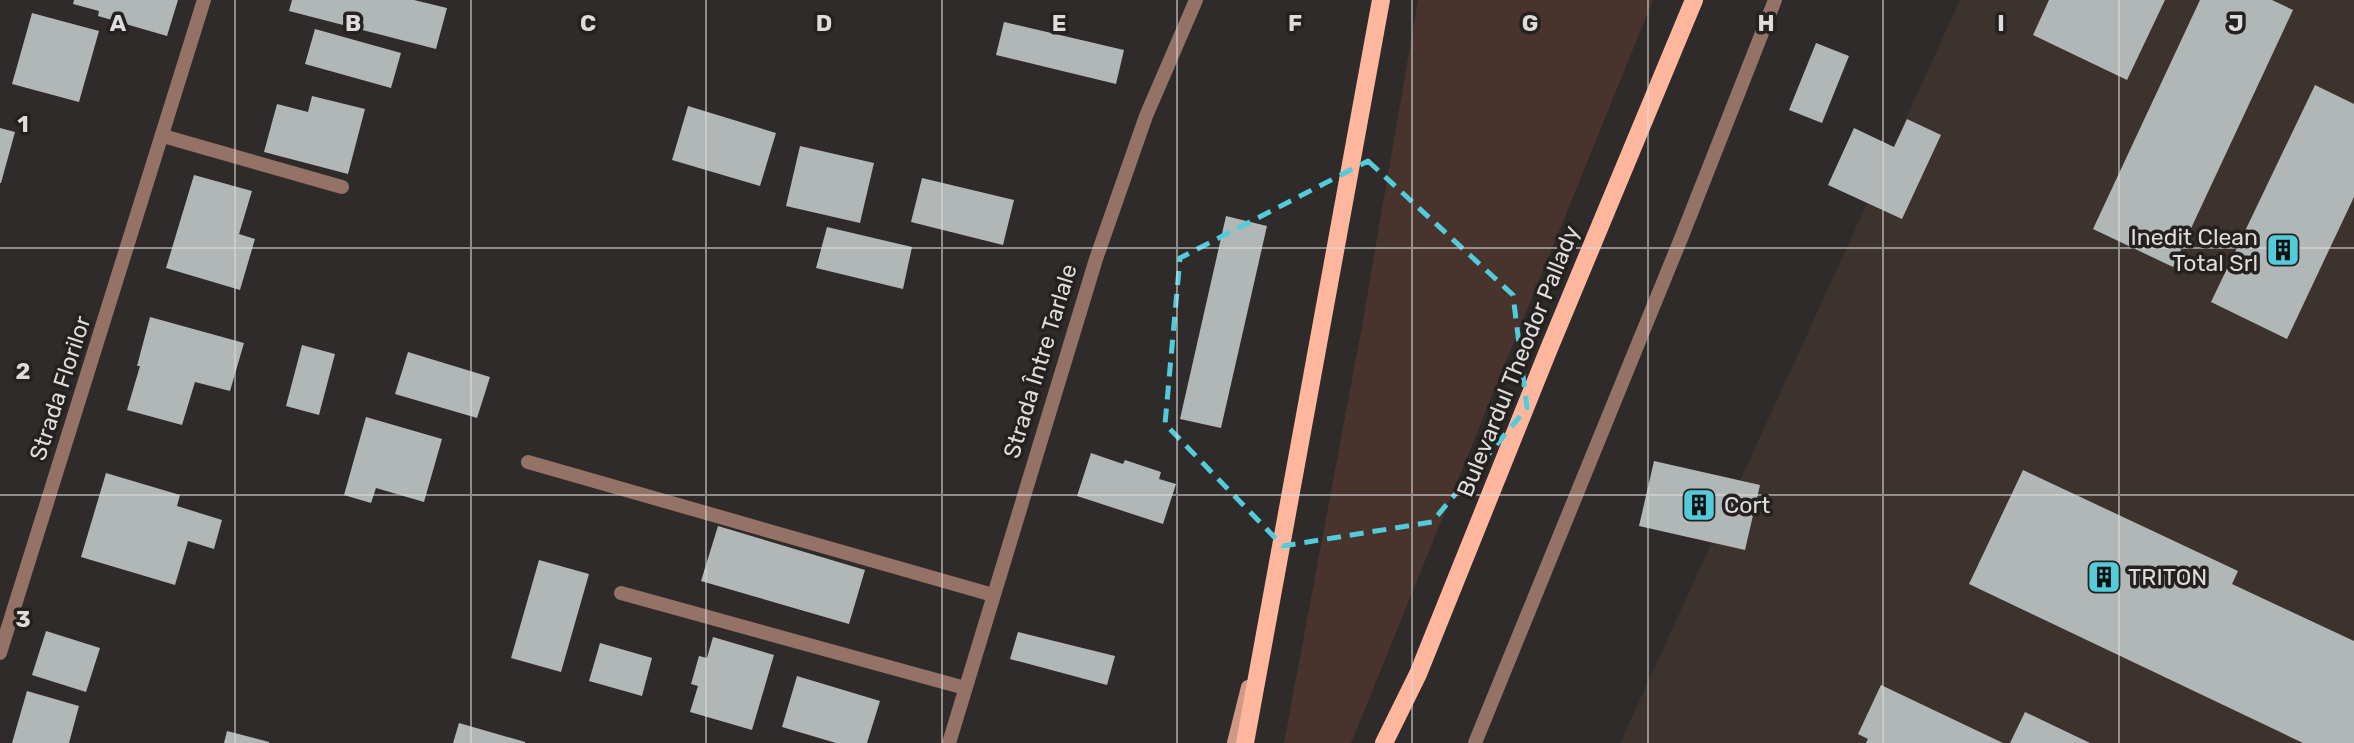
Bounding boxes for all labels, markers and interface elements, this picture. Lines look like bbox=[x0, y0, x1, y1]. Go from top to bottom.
text: A bbox=[110, 9, 127, 37]
text: B bbox=[345, 9, 361, 37]
text: C bbox=[580, 9, 596, 37]
text: D bbox=[816, 9, 832, 37]
text: E bbox=[1052, 9, 1066, 37]
text: F bbox=[1288, 9, 1302, 37]
text: G bbox=[1522, 9, 1538, 37]
text: H bbox=[1757, 9, 1775, 37]
text: I bbox=[1997, 9, 2005, 37]
text: J bbox=[2228, 9, 2244, 37]
text: 1 bbox=[17, 110, 29, 138]
street label: Bulevardul Theodor Pallady bbox=[1451, 221, 1585, 501]
place label: Inedit Clean Total Srl bbox=[2131, 223, 2258, 277]
building icon: Inedit Clean Total Srl bbox=[2264, 231, 2302, 269]
street label: Strada Între Tarlale bbox=[997, 261, 1083, 461]
street label: Strada Florilor bbox=[23, 312, 97, 464]
text: 2 bbox=[16, 357, 30, 385]
building icon: Cort bbox=[1680, 486, 1718, 524]
place label: Cort bbox=[1724, 491, 1770, 519]
building icon: TRITON bbox=[2085, 558, 2123, 596]
place label: TRITON bbox=[2128, 563, 2207, 591]
text: 3 bbox=[15, 605, 31, 633]

